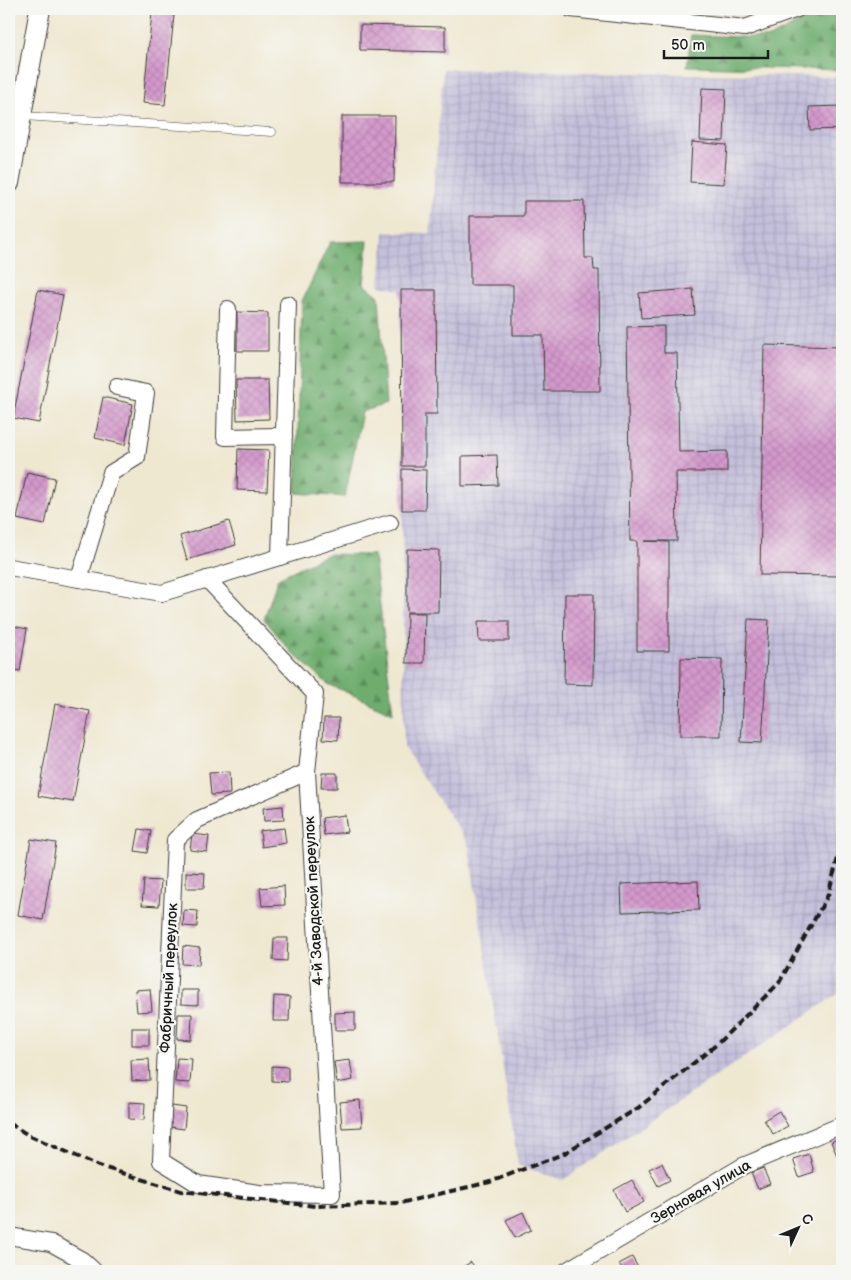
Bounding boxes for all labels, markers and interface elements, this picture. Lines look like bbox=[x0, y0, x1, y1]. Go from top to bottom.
scale bar bbox=[664, 28, 767, 60]
text: 50 m bbox=[671, 36, 705, 55]
street label: 4-й Заводской переулок bbox=[300, 816, 328, 986]
street label: Фабричный переулок bbox=[156, 902, 182, 1054]
street label: Зерновая улица bbox=[648, 1156, 755, 1228]
north arrow bbox=[774, 1202, 824, 1252]
text: С bbox=[797, 1210, 817, 1229]

